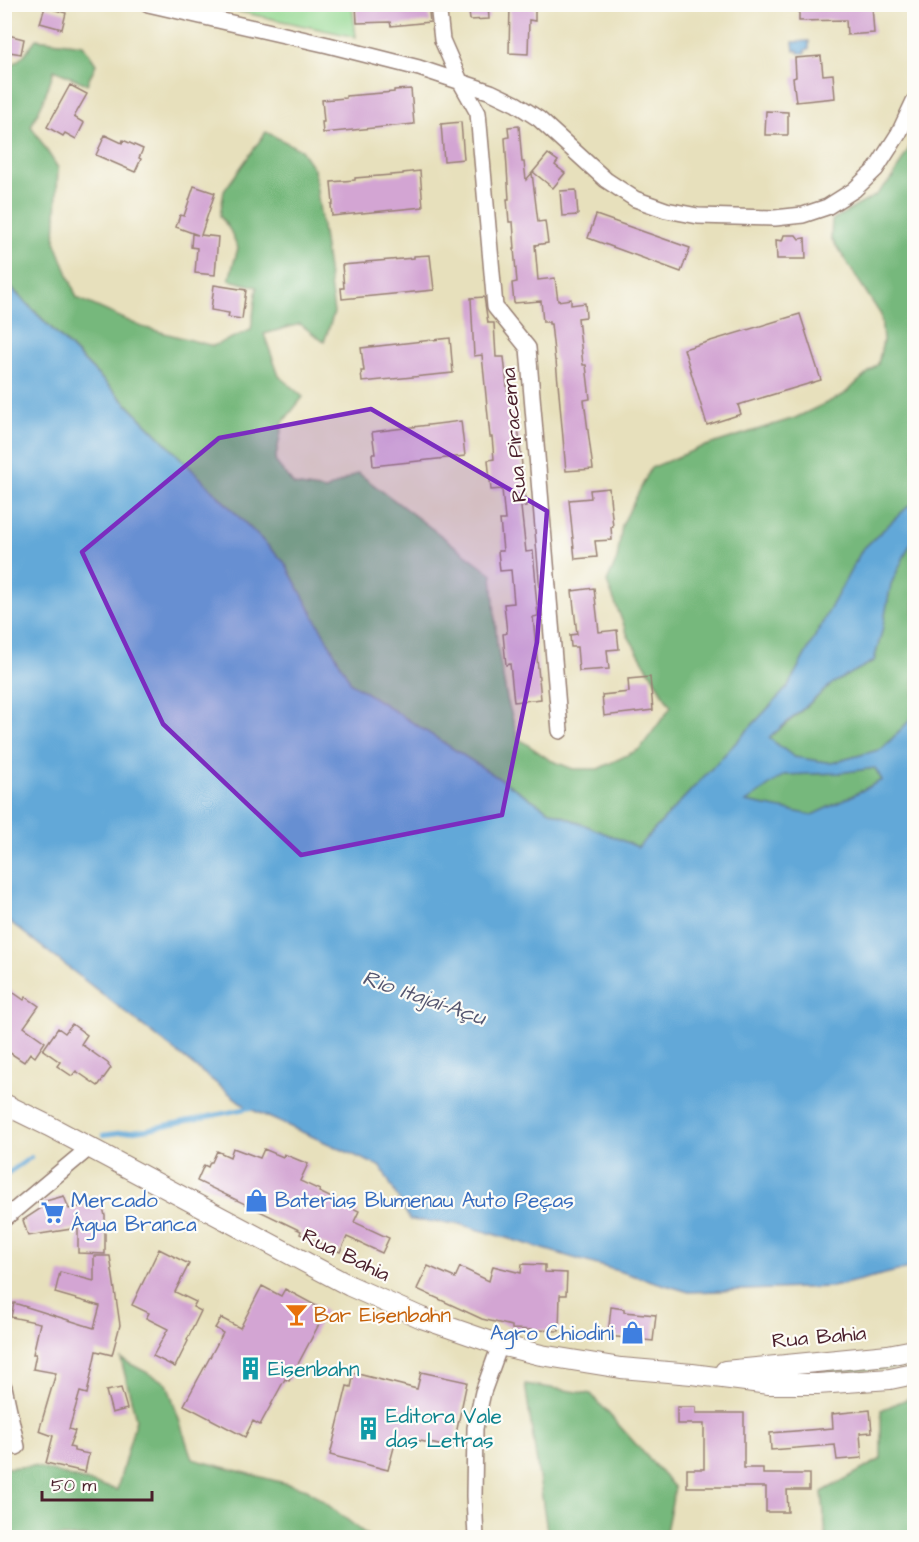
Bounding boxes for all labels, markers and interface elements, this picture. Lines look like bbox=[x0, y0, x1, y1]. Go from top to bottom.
street label: Rua Piracema bbox=[494, 366, 534, 504]
water label: Rio Itajaí-Açu bbox=[358, 962, 491, 1034]
place label: Mercado Água Branca bbox=[71, 1186, 197, 1241]
place label: Baterias Blumenau Auto Peças bbox=[275, 1186, 574, 1215]
shop icon: Baterias Blumenau Auto Peças bbox=[244, 1187, 270, 1213]
supermarket icon: Mercado Água Branca bbox=[40, 1199, 66, 1225]
street label: Rua Bahia bbox=[297, 1221, 395, 1289]
place label: Bar Eisenbahn bbox=[314, 1301, 451, 1330]
bar icon: Bar Eisenbahn bbox=[283, 1302, 309, 1328]
street label: Rua Bahia bbox=[771, 1318, 868, 1356]
place label: Agro Chiodini bbox=[490, 1319, 614, 1350]
shop icon: Agro Chiodini bbox=[619, 1320, 645, 1346]
place label: Eisenbahn bbox=[268, 1355, 359, 1384]
building icon: Eisenbahn bbox=[237, 1356, 263, 1382]
place label: Editora Vale das Letras bbox=[386, 1402, 502, 1455]
building icon: Editora Vale das Letras bbox=[355, 1415, 381, 1441]
scale bar bbox=[42, 1464, 152, 1502]
text: 50 m bbox=[51, 1473, 96, 1498]

